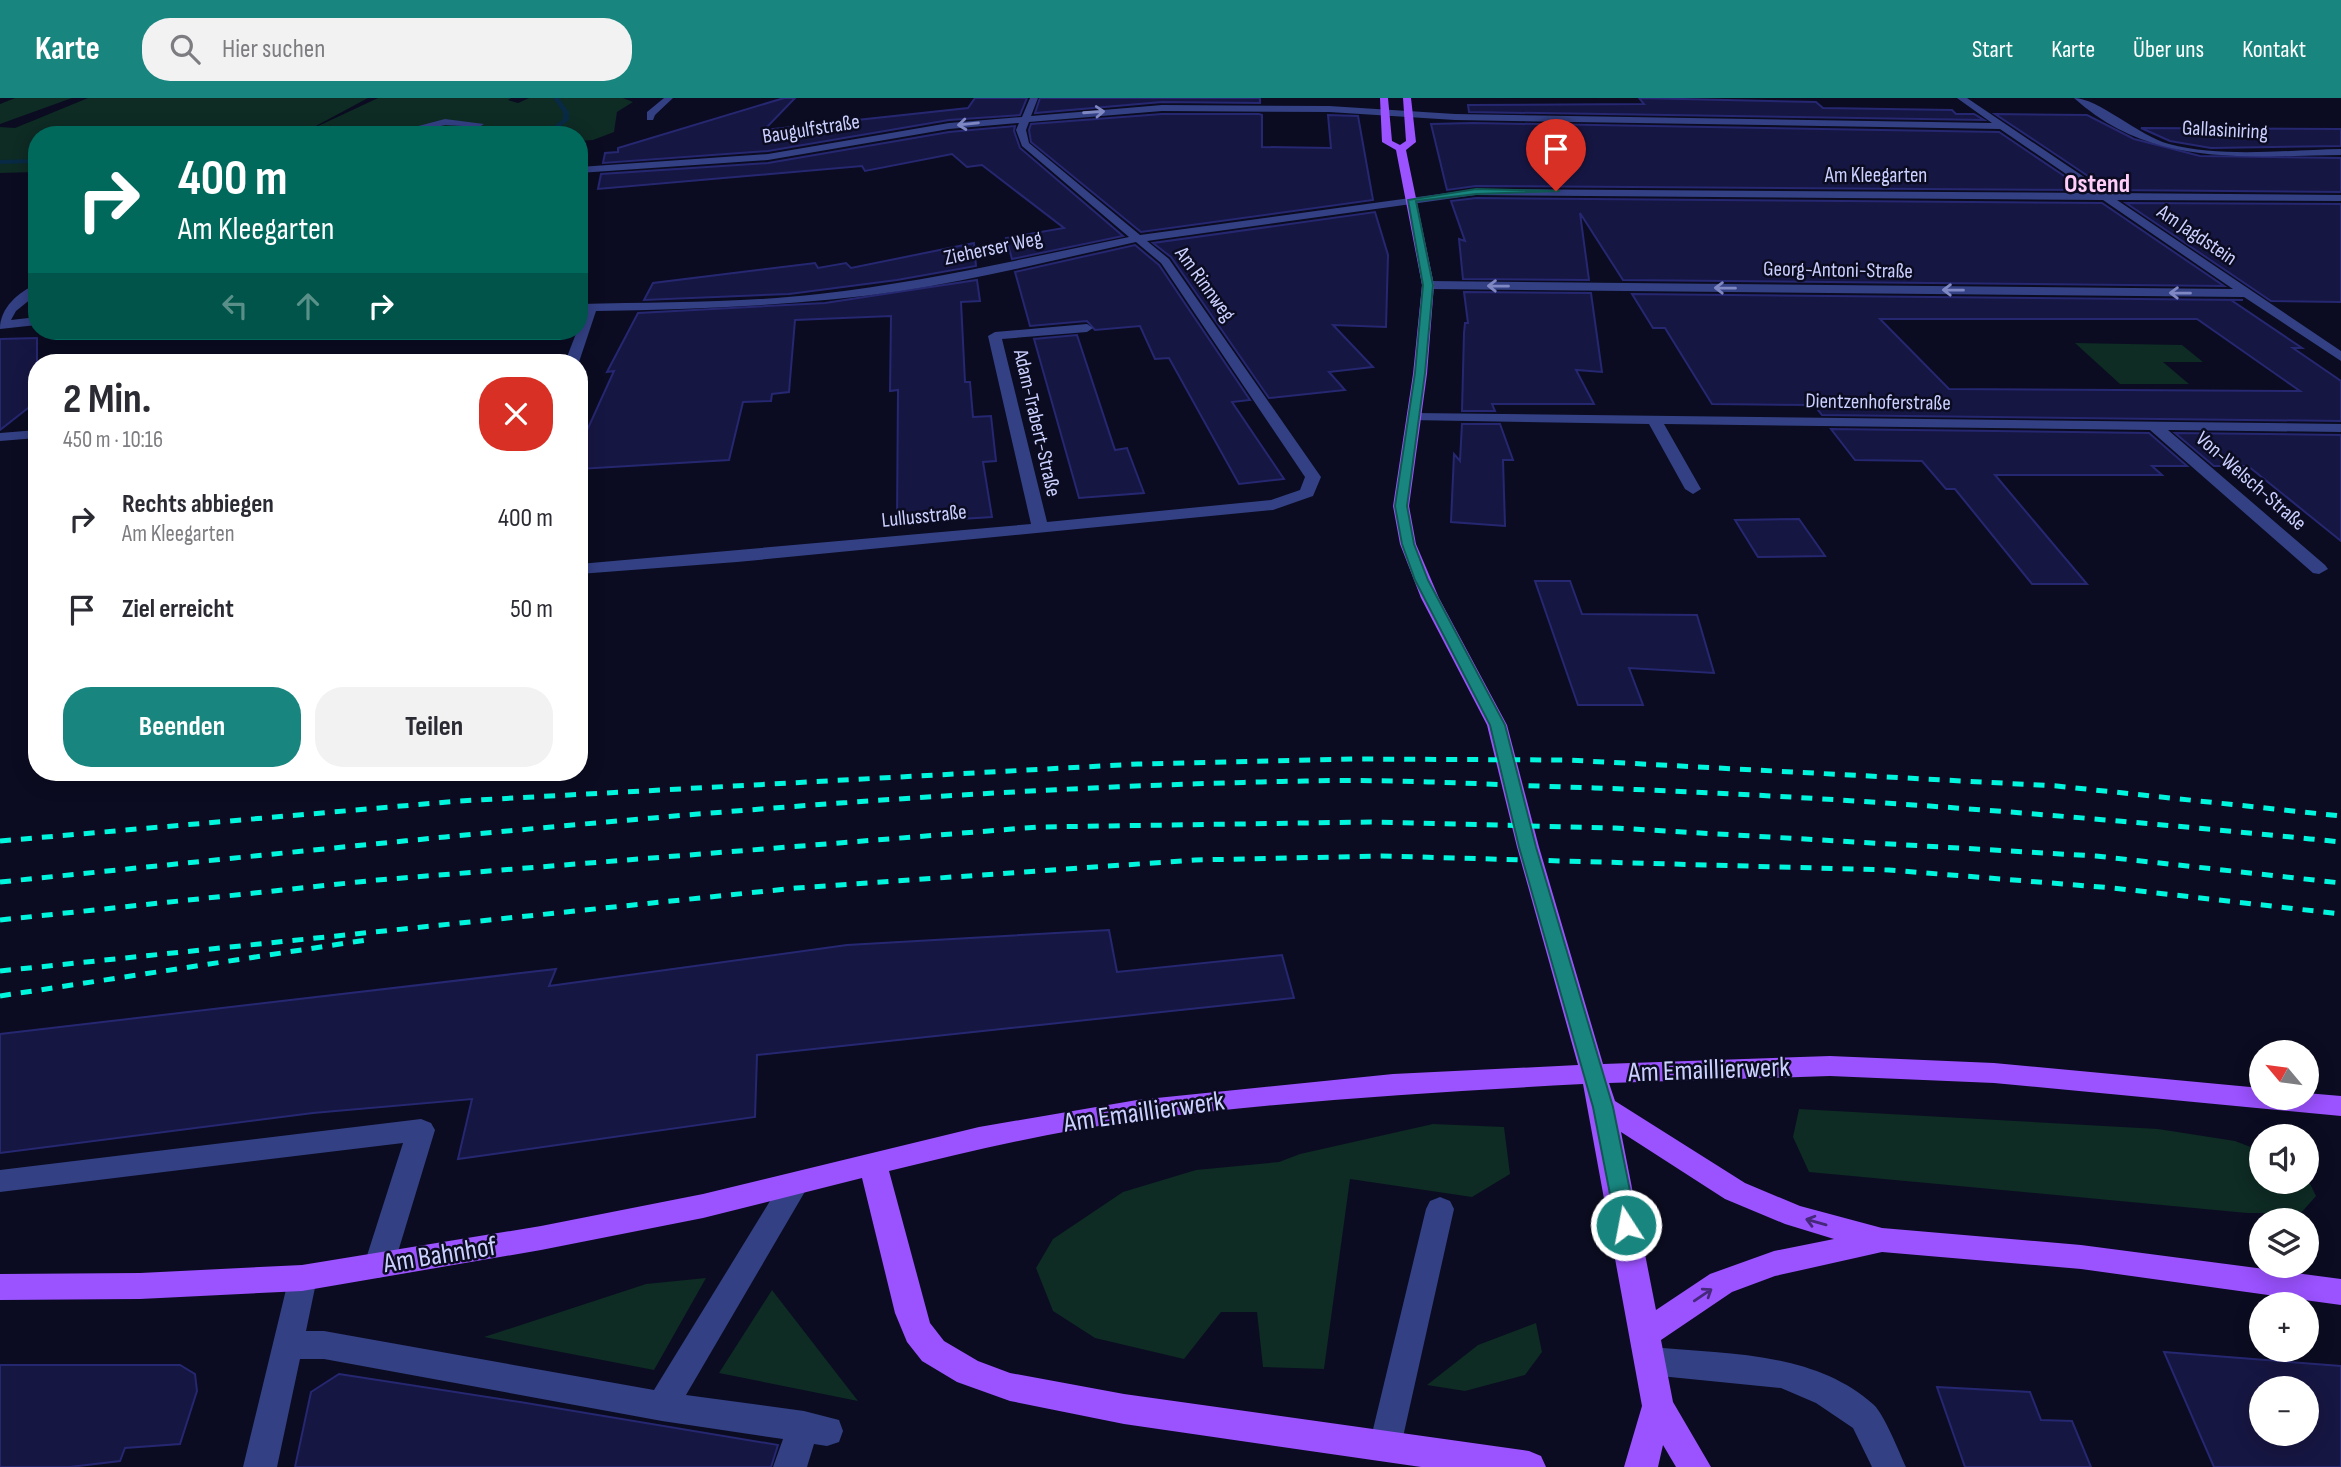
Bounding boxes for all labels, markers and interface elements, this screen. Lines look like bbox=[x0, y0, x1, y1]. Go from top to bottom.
search box bbox=[142, 18, 632, 81]
text: Karte bbox=[35, 29, 100, 69]
icon: search bbox=[166, 30, 204, 68]
text: Hier suchen bbox=[222, 34, 325, 65]
text: Start bbox=[1972, 35, 2013, 64]
text: Karte bbox=[2051, 35, 2095, 64]
text: Über uns bbox=[2133, 35, 2204, 64]
text: Kontakt bbox=[2242, 35, 2306, 64]
one-way arrow bbox=[1082, 105, 1104, 118]
street label: Baugulfstraße bbox=[760, 109, 862, 149]
street label: Gallasiniring bbox=[2181, 115, 2269, 145]
one-way arrow bbox=[958, 118, 980, 131]
pin bbox=[1526, 119, 1586, 191]
icon: arrive bbox=[1537, 130, 1575, 168]
text: 400 m bbox=[178, 150, 288, 209]
icon: right bbox=[63, 154, 154, 245]
street label: Am Kleegarten bbox=[1824, 163, 1927, 188]
district label: Ostend bbox=[2064, 169, 2130, 200]
street label: Am Jagdstein bbox=[2152, 199, 2242, 271]
text: Am Kleegarten bbox=[178, 210, 334, 249]
street label: Zieherser Weg bbox=[942, 225, 1044, 271]
street label: Am Rinnweg bbox=[1169, 241, 1240, 326]
street label: Georg-Antoni-Straße bbox=[1763, 256, 1913, 284]
one-way arrow bbox=[1487, 279, 1510, 293]
one-way arrow bbox=[1714, 281, 1737, 295]
one-way arrow bbox=[1941, 284, 1964, 297]
one-way arrow bbox=[2169, 286, 2192, 300]
icon: left bbox=[216, 287, 254, 325]
icon: ahead bbox=[289, 287, 327, 325]
icon: right bbox=[362, 287, 400, 325]
street label: Adam-Trabert-Straße bbox=[1008, 346, 1066, 499]
text: 2 Min. bbox=[63, 374, 151, 425]
button: close bbox=[479, 377, 553, 451]
street label: Dientzenhoferstraße bbox=[1805, 388, 1951, 416]
text: 450 m · 10:16 bbox=[63, 426, 163, 454]
street label: Von-Welsch-Straße bbox=[2191, 426, 2311, 536]
text: Rechts abbiegen bbox=[122, 489, 274, 520]
street label: Lullusstraße bbox=[880, 499, 968, 533]
icon: right bbox=[63, 500, 101, 538]
text: 400 m bbox=[498, 503, 553, 534]
text: Am Kleegarten bbox=[122, 520, 234, 548]
icon: arrive bbox=[63, 591, 101, 629]
text: Ziel erreicht bbox=[122, 594, 234, 625]
text: 50 m bbox=[510, 594, 553, 625]
button: Beenden bbox=[63, 687, 301, 767]
button: Teilen bbox=[315, 687, 553, 767]
north arrow bbox=[2249, 1040, 2319, 1110]
map controls bbox=[2249, 1040, 2319, 1446]
street label: Am Emaillierwerk bbox=[1626, 1051, 1791, 1089]
street label: Am Emaillierwerk bbox=[1061, 1084, 1227, 1140]
button: sound bbox=[2249, 1124, 2319, 1194]
position arrow bbox=[1589, 1188, 1663, 1262]
button: layers bbox=[2249, 1208, 2319, 1278]
one-way arrow bbox=[1806, 1214, 1828, 1227]
street label: Am Bahnhof bbox=[380, 1230, 500, 1280]
one-way arrow bbox=[1693, 1288, 1713, 1302]
button: + bbox=[2249, 1292, 2319, 1362]
button: − bbox=[2249, 1376, 2319, 1446]

